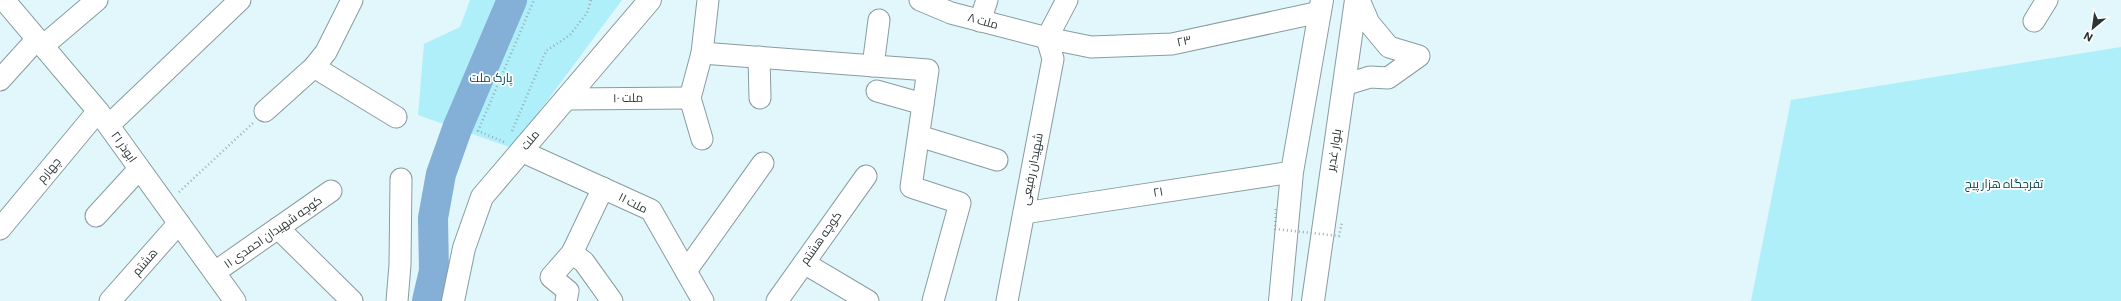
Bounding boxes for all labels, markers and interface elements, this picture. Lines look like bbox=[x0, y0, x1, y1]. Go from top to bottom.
north arrow bbox=[2073, 8, 2113, 48]
street label: ۸ ملت bbox=[966, 9, 1000, 31]
text: N bbox=[2081, 29, 2095, 45]
street label: ۲۳ bbox=[1175, 32, 1192, 48]
park label: پارک ملت bbox=[470, 70, 513, 87]
street label: ملت ۱۰ bbox=[613, 90, 643, 104]
street label: ملت bbox=[517, 127, 541, 152]
street label: ۲۱ ابوذر bbox=[108, 128, 140, 165]
street label: بلوار غدیر bbox=[1323, 128, 1344, 173]
street label: شهیدان رفیعی bbox=[1017, 131, 1046, 206]
street label: چهارم bbox=[34, 154, 65, 187]
park label: تفرجگاه هزار پیچ bbox=[1965, 176, 2044, 193]
street label: ۲۱ bbox=[1152, 183, 1164, 199]
street label: ۱۱ ملت bbox=[617, 189, 650, 215]
street label: کوچه شهیدان احمدی ۱۱ bbox=[221, 192, 326, 273]
street label: کوچه هشتم bbox=[797, 208, 846, 268]
street label: هشتم bbox=[129, 245, 161, 279]

